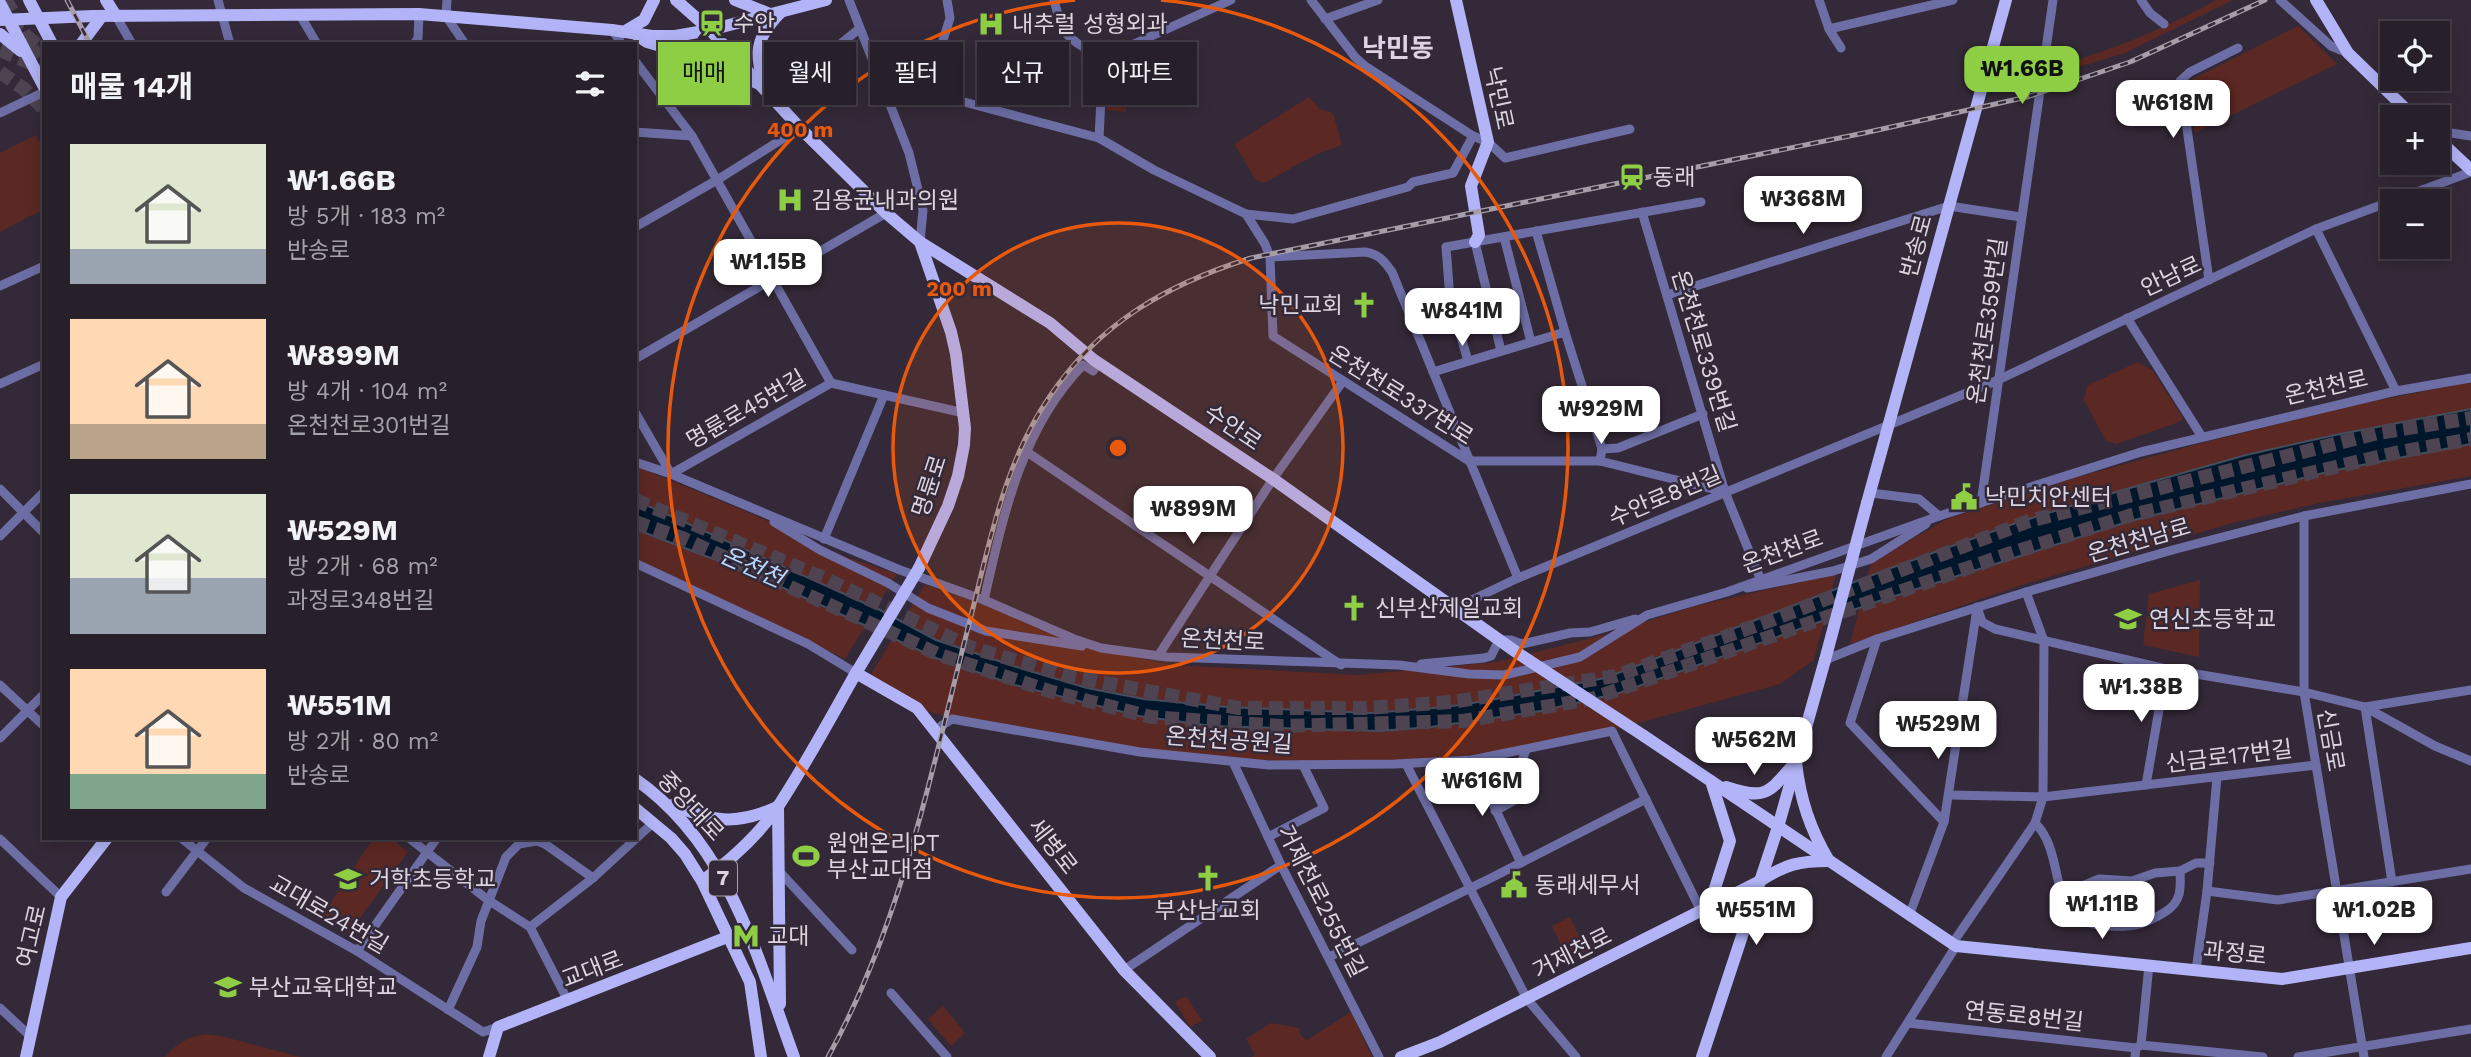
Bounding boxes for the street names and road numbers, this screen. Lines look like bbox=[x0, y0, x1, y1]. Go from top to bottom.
street label: 낙민로 bbox=[1479, 64, 1518, 132]
street label: 반송로 bbox=[1895, 212, 1938, 280]
street label: 온천천로359번길 bbox=[1962, 236, 2013, 406]
street label: 안남로 bbox=[2137, 251, 2206, 302]
street label: 온천천로339번길 bbox=[1666, 267, 1741, 435]
street label: 온천천로337번로 bbox=[1323, 340, 1478, 451]
street label: 명륜로45번길 bbox=[682, 364, 811, 454]
street label: 온천천로 bbox=[2282, 365, 2370, 410]
street label: 수안로 bbox=[1199, 398, 1267, 456]
street label: 명륜로 bbox=[907, 452, 952, 521]
street label: 수안로8번길 bbox=[1605, 461, 1726, 532]
street label: 온천천남로 bbox=[2085, 513, 2194, 568]
street label: 온천천로 bbox=[1738, 524, 1827, 579]
street label: 온천천로 bbox=[1180, 625, 1266, 656]
street label: 신금로 bbox=[2312, 706, 2349, 774]
street label: 온천천공원길 bbox=[1165, 723, 1293, 758]
street label: 신금로17번길 bbox=[2164, 735, 2294, 778]
street label: 중앙대로 bbox=[652, 766, 729, 846]
street label: 세병로 bbox=[1022, 813, 1083, 880]
street label: 거제천로255번길 bbox=[1272, 821, 1372, 982]
road number: 7 bbox=[709, 860, 737, 896]
street label: 교대로24번길 bbox=[265, 870, 393, 959]
street label: 여고로 bbox=[11, 902, 52, 970]
street label: 거제천로 bbox=[1528, 922, 1616, 985]
street label: 과정로 bbox=[2202, 937, 2268, 970]
street label: 교대로 bbox=[558, 945, 627, 993]
street label: 연동로8번길 bbox=[1963, 997, 2085, 1036]

